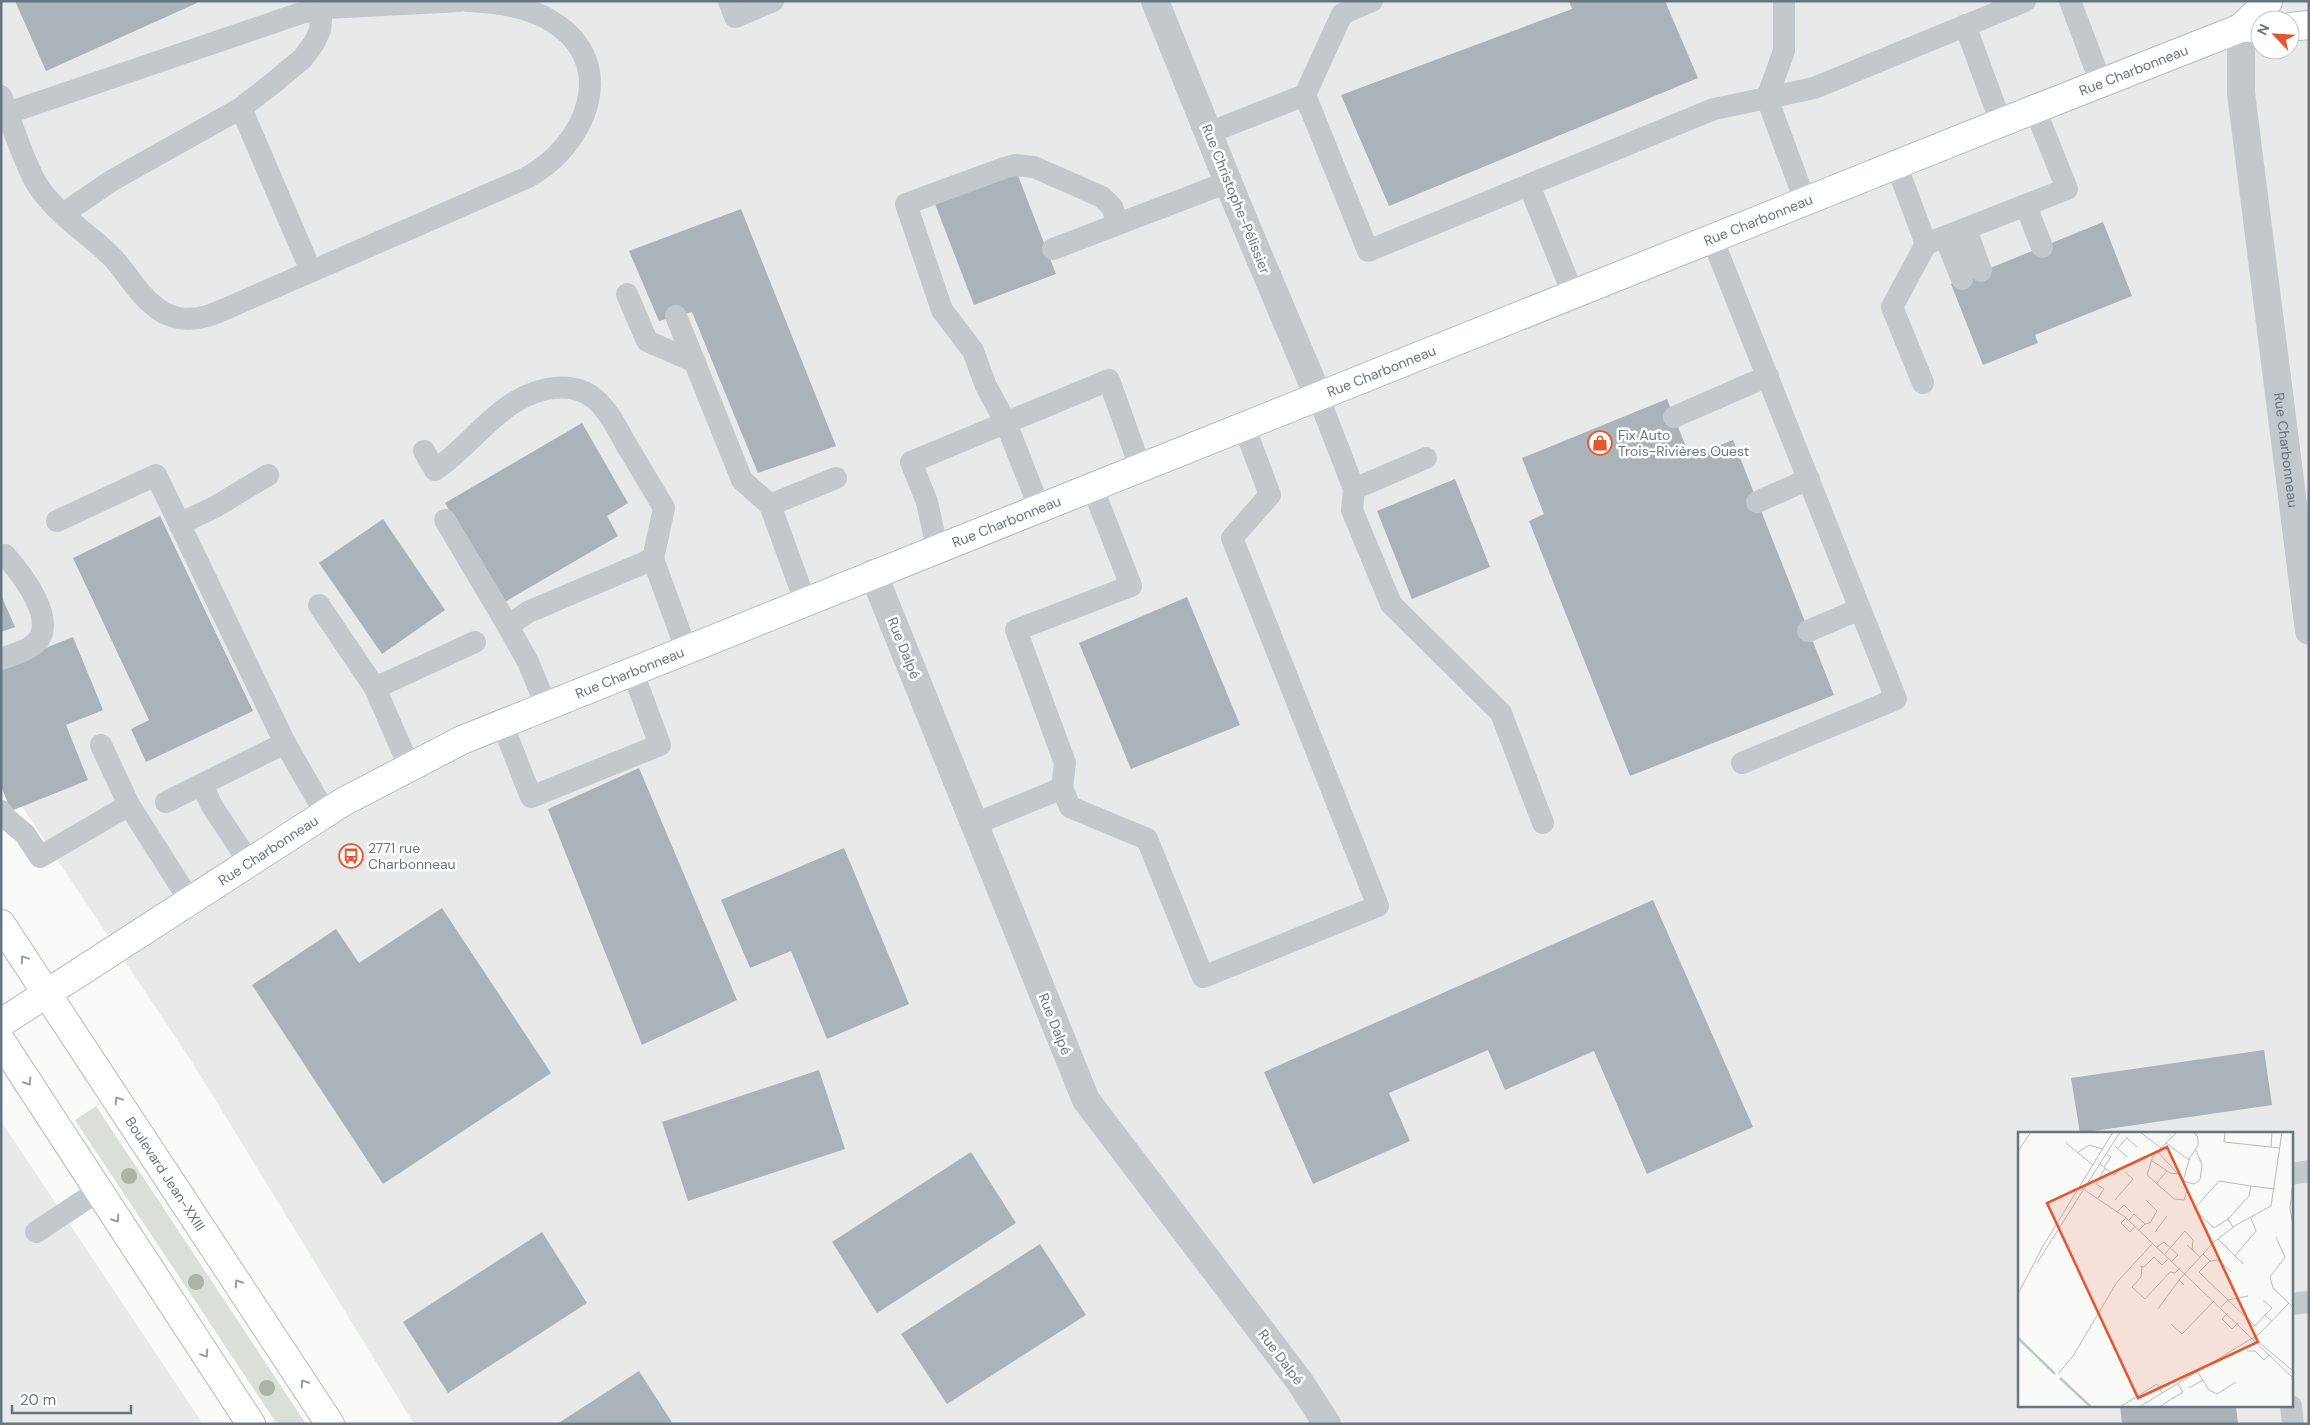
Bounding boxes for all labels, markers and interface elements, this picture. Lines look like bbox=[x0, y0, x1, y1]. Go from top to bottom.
north arrow bbox=[2250, 10, 2300, 60]
text: N bbox=[2253, 21, 2274, 38]
street label: Rue Charbonneau bbox=[2076, 41, 2191, 100]
street label: Rue Christophe-Pélissier bbox=[1198, 121, 1274, 277]
street label: Rue Charbonneau bbox=[1701, 190, 1815, 250]
street label: Rue Charbonneau bbox=[1324, 341, 1438, 401]
street label: Rue Charbonneau bbox=[2270, 392, 2302, 509]
place label: Fix Auto Trois-Rivières Ouest bbox=[1618, 426, 1749, 460]
shop icon: Fix Auto Trois-Rivières Ouest bbox=[1587, 430, 1613, 456]
street label: Rue Charbonneau bbox=[949, 492, 1064, 551]
street label: Rue Dalpé bbox=[883, 614, 925, 682]
street label: Rue Charbonneau bbox=[573, 643, 687, 703]
street label: Rue Charbonneau bbox=[215, 811, 322, 889]
place label: 2771 rue Charbonneau bbox=[368, 839, 456, 873]
bus stop icon: 2771 rue Charbonneau bbox=[338, 843, 364, 869]
one-way arrow bbox=[21, 955, 30, 964]
street label: Rue Dalpé bbox=[1034, 990, 1076, 1058]
one-way arrow bbox=[22, 1076, 31, 1086]
one-way arrow bbox=[115, 1097, 124, 1106]
street label: Boulevard Jean-XXIII bbox=[121, 1113, 209, 1234]
inset map bbox=[2018, 1132, 2292, 1408]
one-way arrow bbox=[110, 1213, 119, 1222]
one-way arrow bbox=[235, 1279, 244, 1289]
street label: Rue Dalpé bbox=[1254, 1326, 1308, 1388]
one-way arrow bbox=[199, 1349, 209, 1358]
one-way arrow bbox=[300, 1379, 310, 1388]
scale bar bbox=[12, 1382, 131, 1414]
text: 20 m bbox=[20, 1390, 56, 1410]

